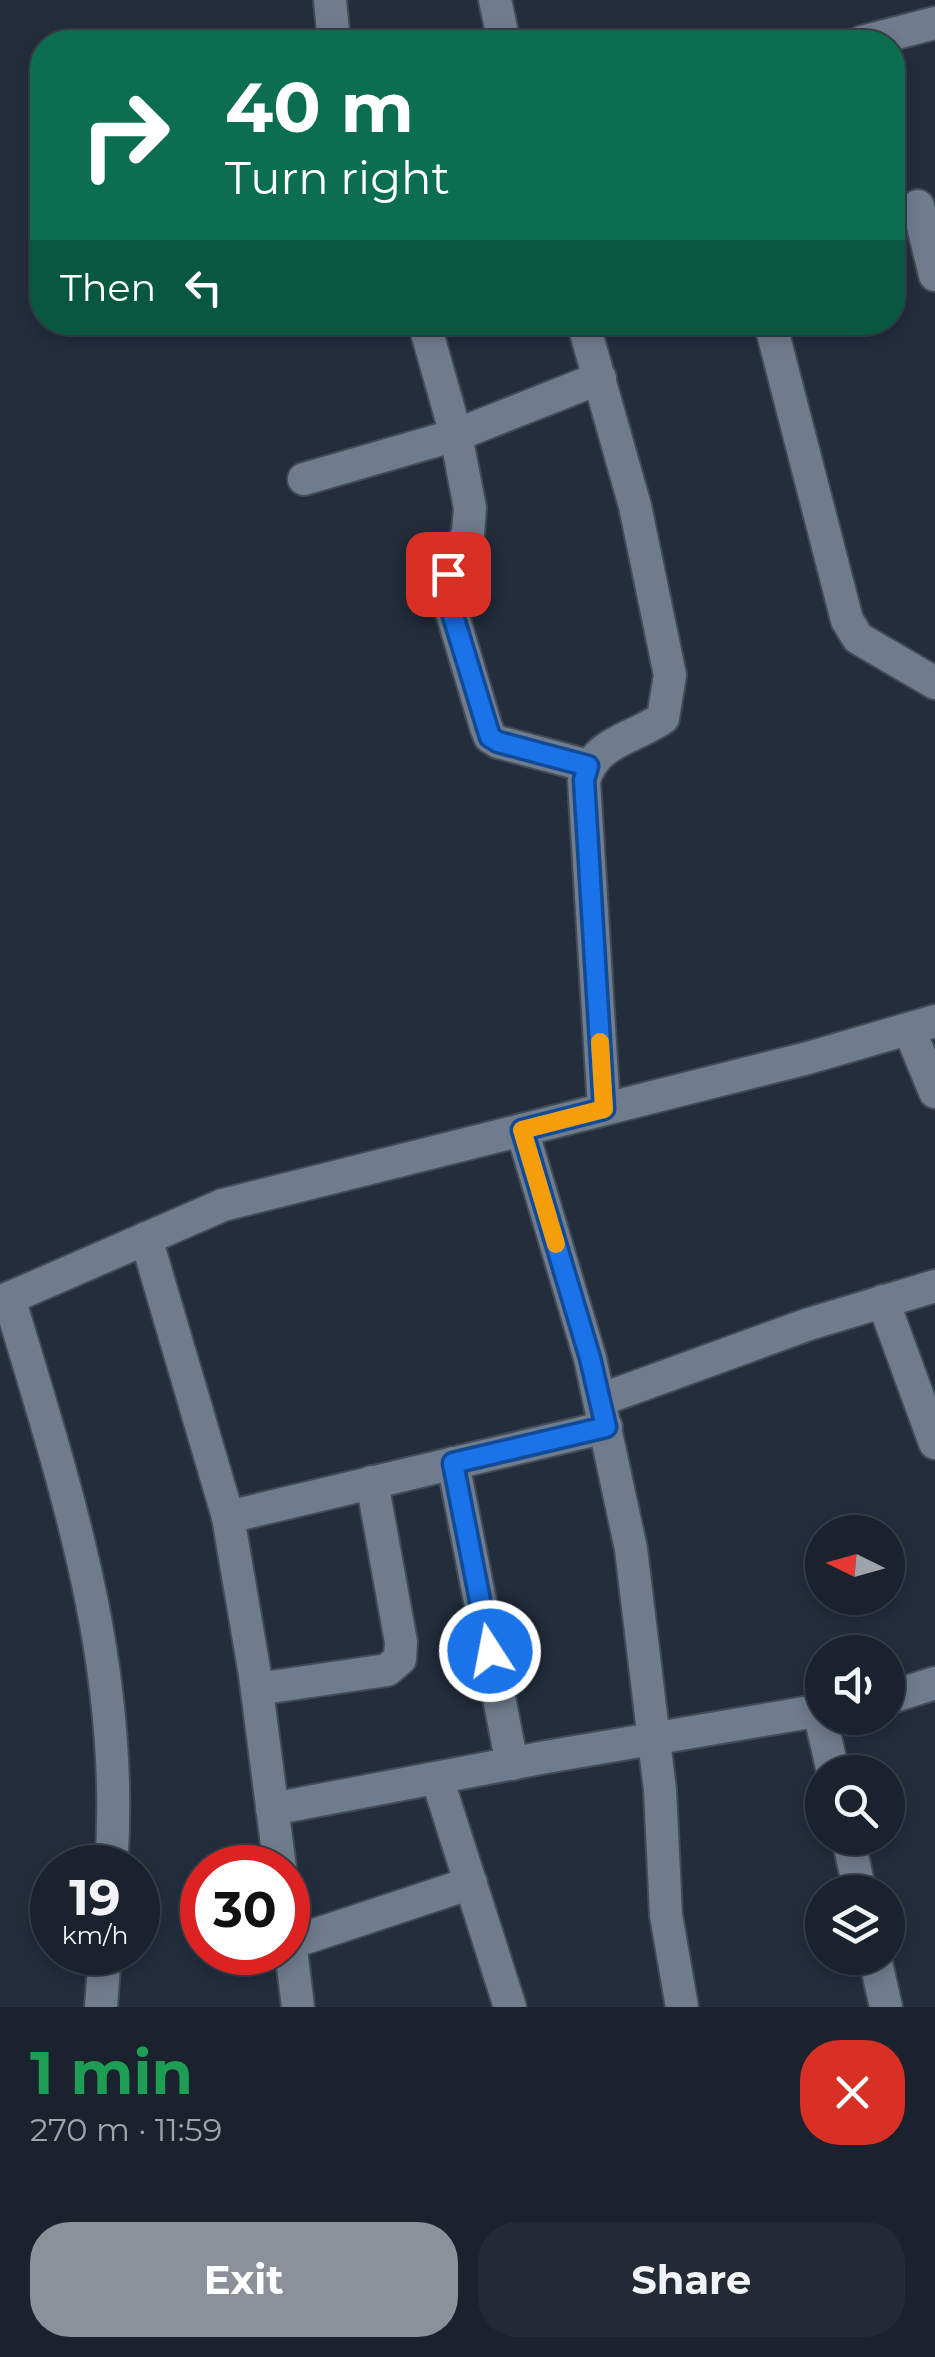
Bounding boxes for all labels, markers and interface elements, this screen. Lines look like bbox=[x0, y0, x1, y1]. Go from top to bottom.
text: 40 m bbox=[225, 64, 414, 150]
icon: right bbox=[60, 70, 190, 200]
text: Turn right bbox=[225, 150, 450, 205]
icon: left bbox=[176, 260, 231, 315]
text: Then bbox=[60, 264, 156, 311]
pin bbox=[406, 532, 491, 617]
icon: arrive bbox=[421, 547, 476, 602]
north arrow bbox=[805, 1515, 905, 1615]
map controls bbox=[805, 1515, 905, 1975]
position arrow bbox=[438, 1599, 542, 1703]
button: sound bbox=[805, 1635, 905, 1735]
button: search bbox=[805, 1755, 905, 1855]
speed limit sign: 30 bbox=[180, 1845, 310, 1975]
text: 19 bbox=[69, 1867, 121, 1928]
button: layers bbox=[805, 1875, 905, 1975]
text: km/h bbox=[62, 1920, 128, 1950]
text: 1 min bbox=[30, 2036, 193, 2109]
button: close bbox=[800, 2040, 905, 2145]
text: 270 m · 11:59 bbox=[30, 2110, 222, 2149]
button: Exit bbox=[30, 2222, 458, 2337]
button: Share bbox=[478, 2222, 905, 2337]

